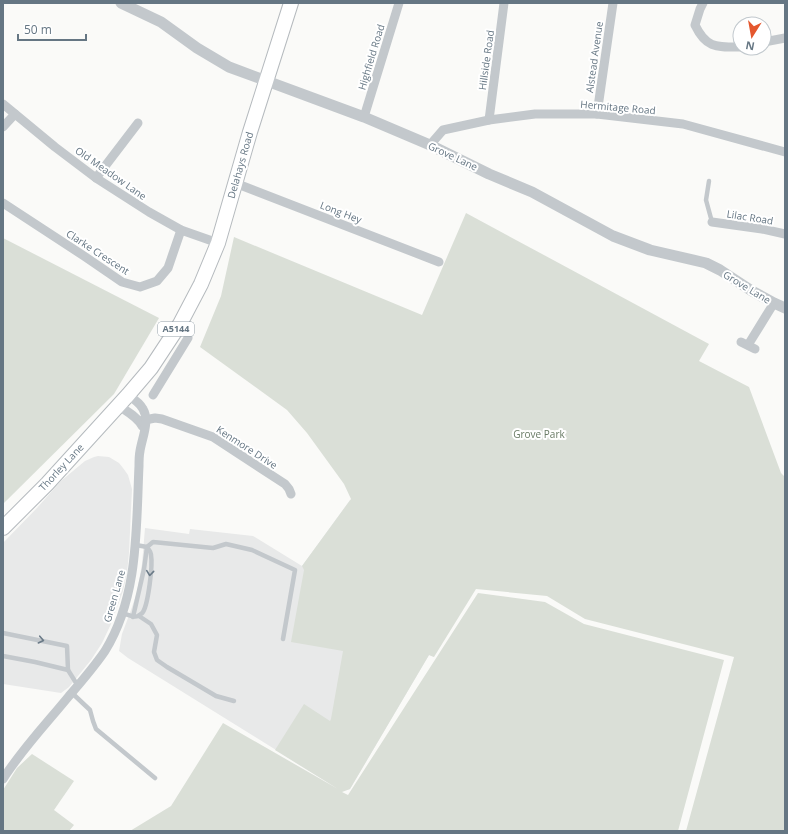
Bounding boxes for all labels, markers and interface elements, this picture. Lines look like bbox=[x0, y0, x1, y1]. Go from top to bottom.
scale bar bbox=[18, 16, 86, 42]
north arrow bbox=[732, 16, 772, 56]
street label: Alstead Avenue bbox=[582, 20, 606, 94]
text: 50 m bbox=[24, 21, 52, 38]
street label: Highfield Road bbox=[354, 22, 388, 92]
street label: Hillside Road bbox=[475, 29, 497, 91]
text: N bbox=[744, 38, 756, 55]
street label: Hermitage Road bbox=[580, 97, 656, 117]
street label: Delahays Road bbox=[224, 130, 256, 200]
street label: Grove Lane bbox=[426, 138, 480, 174]
street label: Old Meadow Lane bbox=[72, 143, 150, 203]
street label: Long Hey bbox=[318, 198, 365, 227]
street label: Lilac Road bbox=[726, 206, 774, 228]
street label: Clarke Crescent bbox=[64, 226, 133, 278]
street label: Grove Lane bbox=[721, 267, 774, 307]
road number: A5144 bbox=[158, 322, 194, 336]
street label: Kenmore Drive bbox=[214, 422, 280, 472]
park label: Grove Park bbox=[513, 427, 565, 441]
street label: Thorley Lane bbox=[35, 440, 87, 494]
street label: Green Lane bbox=[100, 568, 128, 624]
one-way arrow bbox=[146, 570, 155, 576]
one-way arrow bbox=[38, 636, 44, 644]

